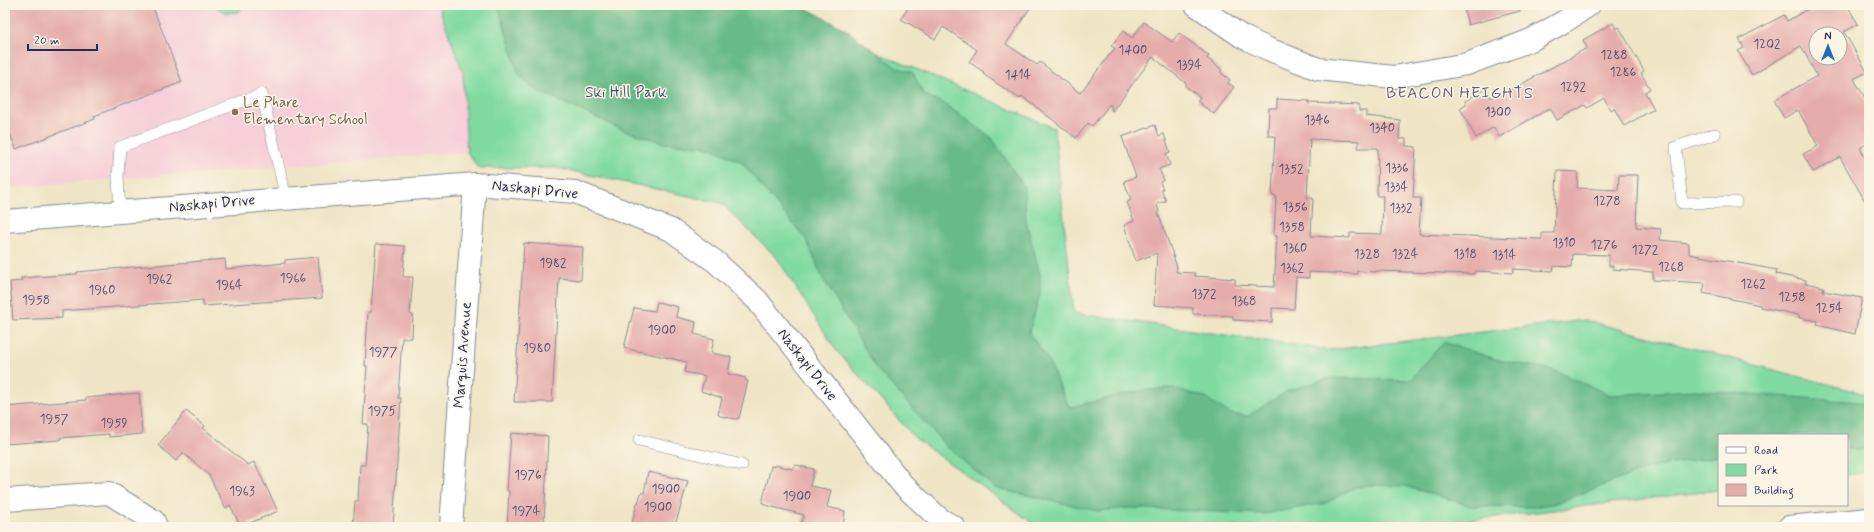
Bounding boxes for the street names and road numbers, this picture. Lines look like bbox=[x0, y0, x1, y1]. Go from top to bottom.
street label: Naskapi Drive bbox=[491, 176, 579, 204]
street label: Naskapi Drive bbox=[168, 190, 256, 218]
street label: Marquis Avenue bbox=[449, 301, 477, 409]
street label: Naskapi Drive bbox=[772, 325, 842, 405]

